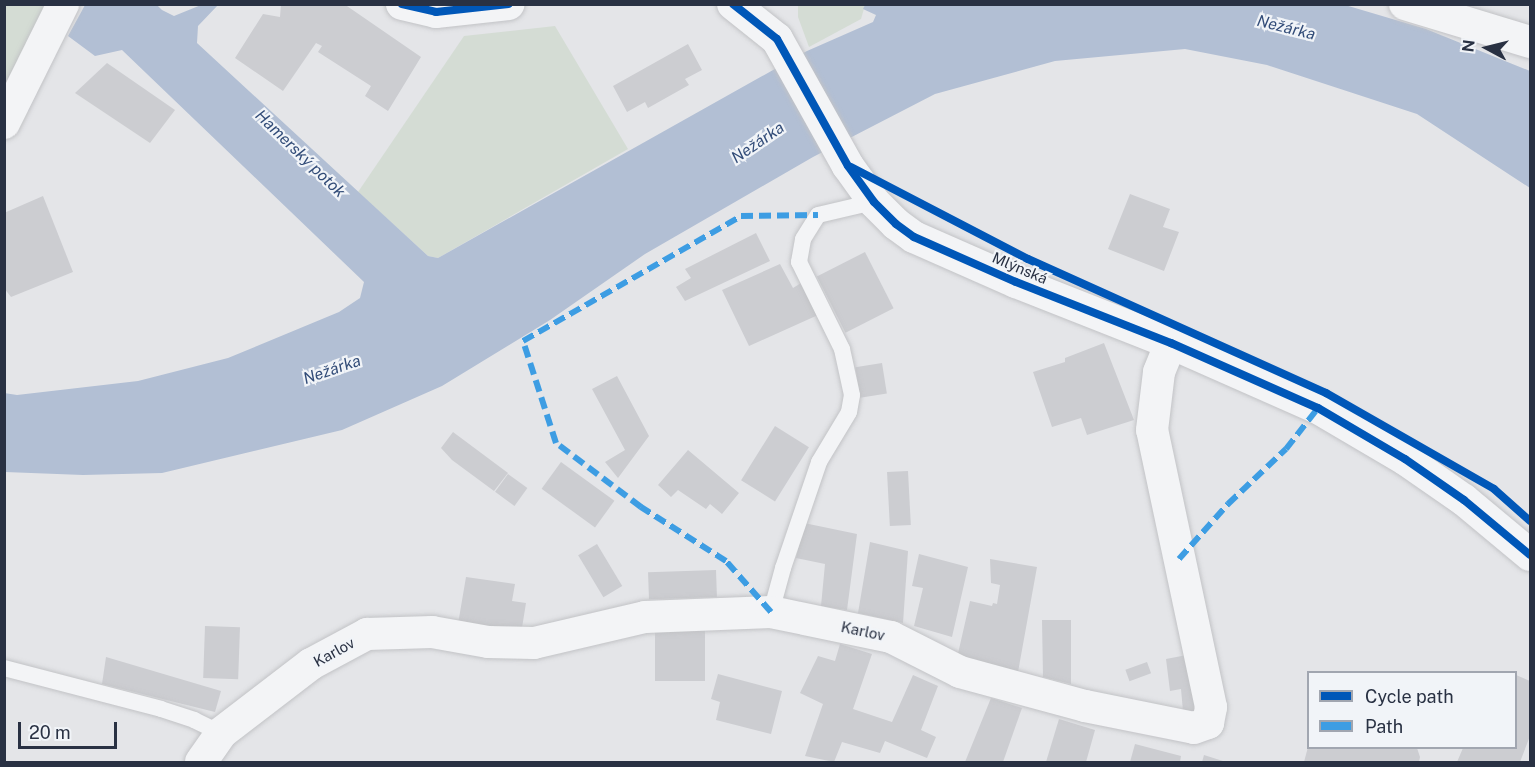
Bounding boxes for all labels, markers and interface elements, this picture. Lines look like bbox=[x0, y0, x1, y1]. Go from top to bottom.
water label: Nežárka bbox=[1255, 11, 1317, 45]
north arrow bbox=[1457, 18, 1517, 78]
text: N bbox=[1458, 38, 1479, 53]
water label: Hamerský potok bbox=[251, 106, 349, 202]
water label: Nežárka bbox=[728, 118, 788, 168]
street label: Mlýnská bbox=[990, 248, 1050, 288]
water label: Nežárka bbox=[301, 351, 363, 389]
street label: Karlov bbox=[839, 618, 887, 644]
street label: Karlov bbox=[310, 633, 358, 671]
legend bbox=[1307, 671, 1517, 749]
text: Cycle path bbox=[1365, 686, 1454, 707]
scale bar bbox=[21, 710, 120, 748]
text: Path bbox=[1365, 716, 1403, 737]
text: 20 m bbox=[29, 722, 71, 743]

